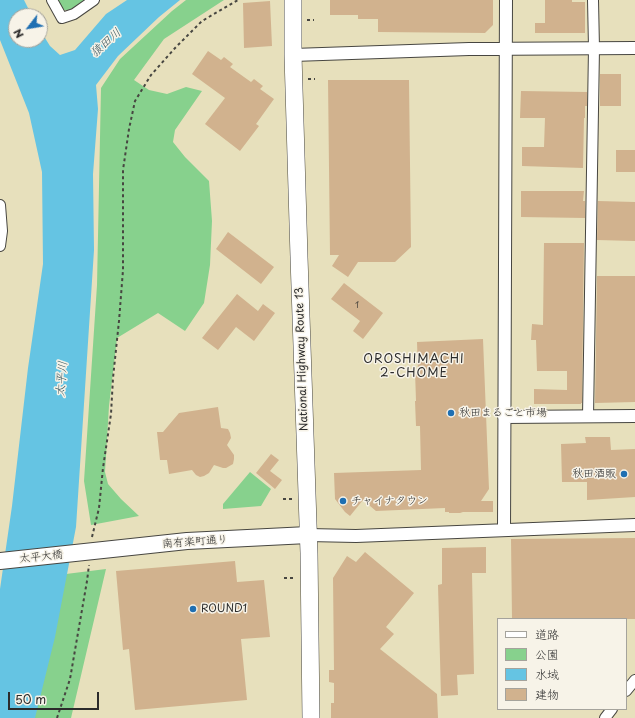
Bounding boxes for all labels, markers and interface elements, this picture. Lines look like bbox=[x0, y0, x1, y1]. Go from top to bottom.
north arrow bbox=[8, 8, 48, 48]
text: N bbox=[9, 26, 28, 42]
water label: 猿田川 bbox=[88, 26, 124, 60]
street label: National Highway Route 13 bbox=[293, 287, 311, 431]
house number: 1 bbox=[355, 301, 359, 311]
district label: OROSHIMACHI 2-CHOME bbox=[364, 353, 464, 381]
water label: 太平川 bbox=[53, 360, 71, 398]
place label: 秋田まるごと市場 bbox=[459, 406, 547, 420]
marker: 秋田まるごと市場 bbox=[446, 408, 456, 418]
place label: 秋田酒販 bbox=[572, 467, 616, 481]
marker: 秋田酒販 bbox=[619, 469, 629, 479]
place label: チャイナタウン bbox=[351, 494, 428, 508]
marker: チャイナタウン bbox=[338, 496, 348, 506]
street label: 南有楽町通り bbox=[162, 533, 228, 551]
street label: 太平大橋 bbox=[18, 548, 64, 566]
place label: ROUND1 bbox=[201, 602, 247, 616]
marker: ROUND1 bbox=[188, 604, 198, 614]
legend bbox=[497, 618, 627, 710]
text: 道路 bbox=[535, 625, 559, 643]
text: 公園 bbox=[535, 645, 559, 663]
text: 水域 bbox=[535, 665, 559, 683]
scale bar bbox=[10, 684, 101, 710]
text: 建物 bbox=[535, 685, 559, 703]
text: 50 m bbox=[15, 690, 46, 708]

